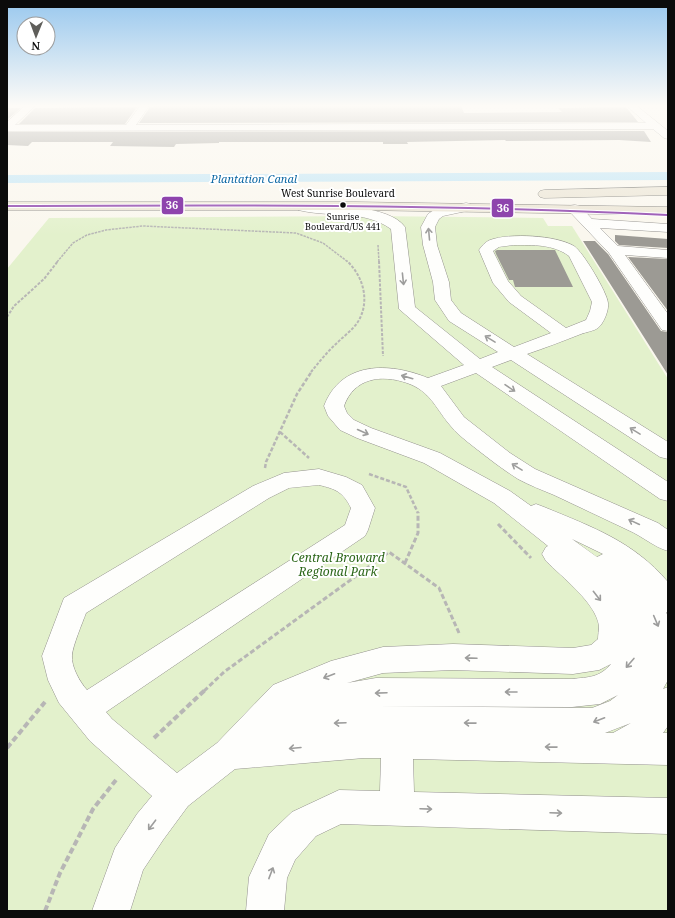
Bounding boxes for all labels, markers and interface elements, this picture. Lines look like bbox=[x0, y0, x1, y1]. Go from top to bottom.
north arrow bbox=[16, 16, 56, 56]
text: N bbox=[31, 39, 40, 54]
water label: Plantation Canal bbox=[210, 171, 298, 186]
street label: West Sunrise Boulevard bbox=[281, 186, 395, 200]
line badge: 36 bbox=[161, 196, 184, 215]
text: 36 bbox=[166, 197, 178, 212]
line badge: 36 bbox=[491, 198, 514, 218]
marker: Sunrise Boulevard/US 441 bbox=[338, 200, 348, 210]
text: 36 bbox=[497, 200, 509, 215]
place label: Sunrise Boulevard/US 441 bbox=[305, 210, 381, 233]
one-way arrow bbox=[425, 228, 432, 241]
one-way arrow bbox=[400, 272, 407, 285]
one-way arrow bbox=[485, 335, 496, 343]
one-way arrow bbox=[401, 373, 414, 380]
one-way arrow bbox=[505, 384, 516, 392]
one-way arrow bbox=[630, 427, 641, 435]
one-way arrow bbox=[357, 429, 369, 436]
one-way arrow bbox=[512, 463, 523, 471]
one-way arrow bbox=[629, 518, 641, 525]
park label: Central Broward Regional Park bbox=[291, 549, 385, 580]
one-way arrow bbox=[593, 590, 601, 601]
one-way arrow bbox=[653, 615, 661, 627]
one-way arrow bbox=[465, 654, 478, 662]
one-way arrow bbox=[626, 658, 635, 669]
one-way arrow bbox=[323, 672, 335, 680]
one-way arrow bbox=[505, 688, 518, 696]
one-way arrow bbox=[375, 689, 388, 696]
one-way arrow bbox=[594, 717, 606, 725]
one-way arrow bbox=[334, 719, 347, 727]
one-way arrow bbox=[464, 719, 477, 727]
one-way arrow bbox=[545, 743, 558, 751]
one-way arrow bbox=[289, 745, 302, 752]
one-way arrow bbox=[419, 805, 432, 813]
one-way arrow bbox=[549, 809, 562, 817]
one-way arrow bbox=[148, 819, 156, 830]
one-way arrow bbox=[267, 867, 275, 879]

